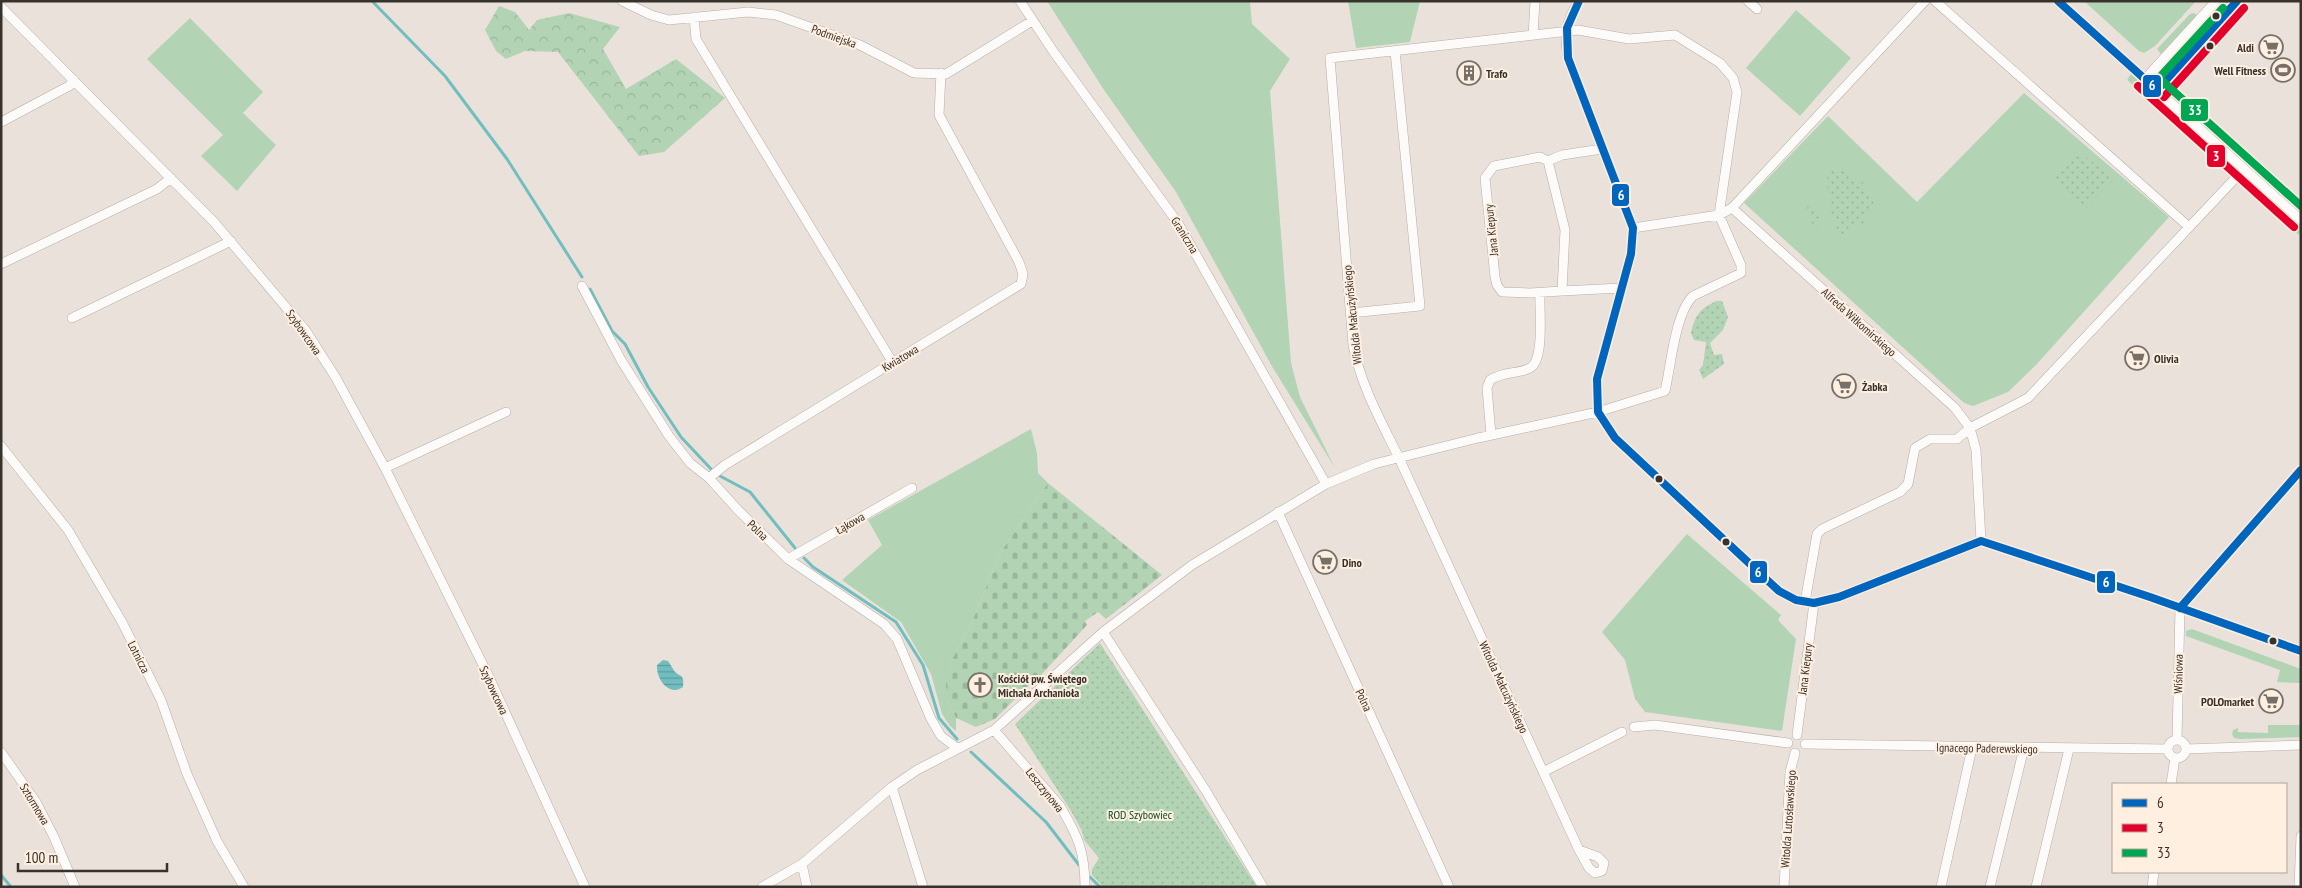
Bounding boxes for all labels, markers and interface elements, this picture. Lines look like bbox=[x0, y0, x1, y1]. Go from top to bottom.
unlabelled marker bbox=[2211, 11, 2221, 21]
street label: Podmiejska bbox=[809, 21, 859, 51]
supermarket icon: Aldi bbox=[2258, 34, 2284, 60]
place label: Aldi bbox=[2236, 40, 2254, 55]
unlabelled marker bbox=[2205, 41, 2215, 51]
sports icon: Well Fitness bbox=[2270, 57, 2296, 83]
building icon: Trafo bbox=[1456, 60, 1482, 86]
place label: Well Fitness bbox=[2213, 63, 2266, 78]
place label: Trafo bbox=[1486, 66, 1508, 81]
line badge: 6 bbox=[2142, 74, 2162, 98]
text: 6 bbox=[2149, 76, 2156, 94]
line badge: 33 bbox=[2180, 98, 2209, 122]
text: 33 bbox=[2188, 101, 2202, 119]
line badge: 3 bbox=[2206, 144, 2226, 168]
text: 3 bbox=[2213, 147, 2219, 165]
line badge: 6 bbox=[1611, 183, 1630, 207]
text: 6 bbox=[1618, 186, 1625, 204]
street label: Jana Kiepury bbox=[1481, 203, 1501, 258]
street label: Graniczna bbox=[1168, 214, 1202, 256]
street label: Witolda Małcużyńskiego bbox=[1339, 265, 1365, 365]
street label: Alfreda Wiłkomirskiego bbox=[1818, 284, 1900, 360]
street label: Szybowcowa bbox=[283, 306, 325, 358]
street label: Kwiatowa bbox=[879, 341, 921, 375]
supermarket icon: Olivia bbox=[2124, 345, 2150, 371]
place label: Olivia bbox=[2154, 351, 2179, 366]
supermarket icon: Żabka bbox=[1831, 373, 1857, 399]
place label: Żabka bbox=[1862, 379, 1887, 394]
unlabelled marker bbox=[1654, 474, 1664, 484]
street label: Łąkowa bbox=[833, 509, 867, 537]
street label: Polna bbox=[744, 517, 772, 544]
unlabelled marker bbox=[1721, 537, 1731, 547]
supermarket icon: Dino bbox=[1312, 549, 1338, 575]
place label: Dino bbox=[1342, 555, 1363, 570]
line badge: 6 bbox=[1749, 560, 1768, 584]
text: 6 bbox=[1755, 563, 1762, 581]
line badge: 6 bbox=[2096, 570, 2116, 594]
text: 6 bbox=[2103, 573, 2110, 591]
unlabelled marker bbox=[2268, 636, 2278, 646]
street label: Lotnicza bbox=[125, 638, 154, 676]
street label: Witolda Małcużyńskiego bbox=[1476, 639, 1532, 735]
street label: Jana Kiepury bbox=[1794, 642, 1816, 697]
street label: Wiśniowa bbox=[2170, 654, 2186, 694]
street label: Szybowcowa bbox=[476, 663, 512, 717]
place label: Kościół pw. Świętego Michała Archanioła bbox=[998, 671, 1087, 700]
church icon: Kościół pw. Świętego Michała Archanioła bbox=[967, 672, 993, 698]
street label: Polna bbox=[1352, 686, 1376, 714]
supermarket icon: POLOmarket bbox=[2258, 688, 2284, 714]
place label: POLOmarket bbox=[2201, 694, 2254, 709]
street label: Ignacego Paderewskiego bbox=[1936, 740, 2038, 756]
street label: Leszczynowa bbox=[1023, 765, 1068, 815]
street label: Witolda Lutosławskiego bbox=[1777, 770, 1799, 868]
street label: Sztormowa bbox=[17, 780, 53, 828]
legend bbox=[2112, 783, 2287, 873]
text: 6 bbox=[2157, 793, 2164, 812]
park label: ROD Szybowiec bbox=[1108, 807, 1173, 822]
text: 3 bbox=[2157, 818, 2164, 837]
scale bar bbox=[18, 840, 166, 872]
text: 33 bbox=[2157, 843, 2171, 862]
text: 100 m bbox=[25, 848, 58, 867]

